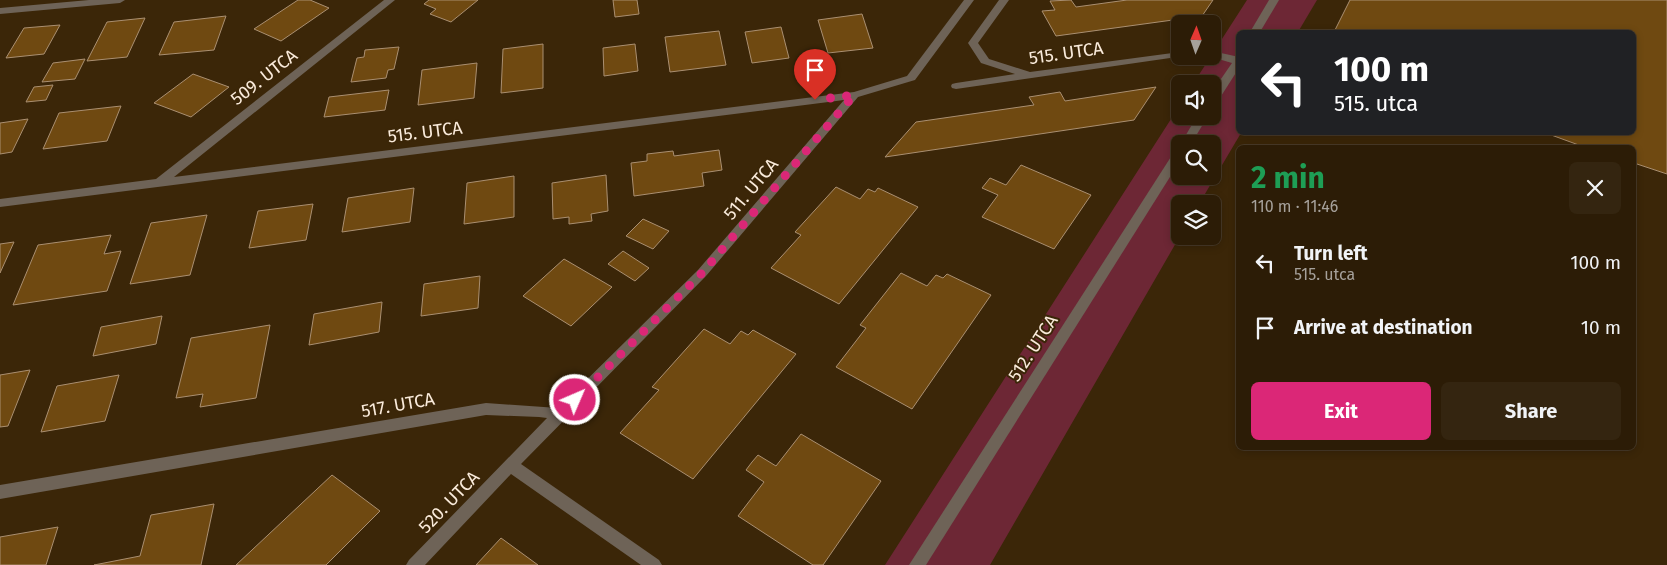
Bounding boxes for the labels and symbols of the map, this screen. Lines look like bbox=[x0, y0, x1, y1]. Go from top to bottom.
north arrow bbox=[1171, 15, 1221, 65]
street label: 515. UTCA bbox=[1027, 37, 1105, 69]
street label: 509. UTCA bbox=[226, 44, 302, 110]
pin bbox=[794, 49, 836, 100]
street label: 515. UTCA bbox=[386, 116, 464, 147]
street label: 511. UTCA bbox=[719, 153, 783, 224]
street label: 512. UTCA bbox=[1003, 310, 1063, 385]
position arrow bbox=[548, 373, 600, 425]
street label: 517. UTCA bbox=[360, 388, 437, 422]
street label: 520. UTCA bbox=[414, 466, 484, 538]

